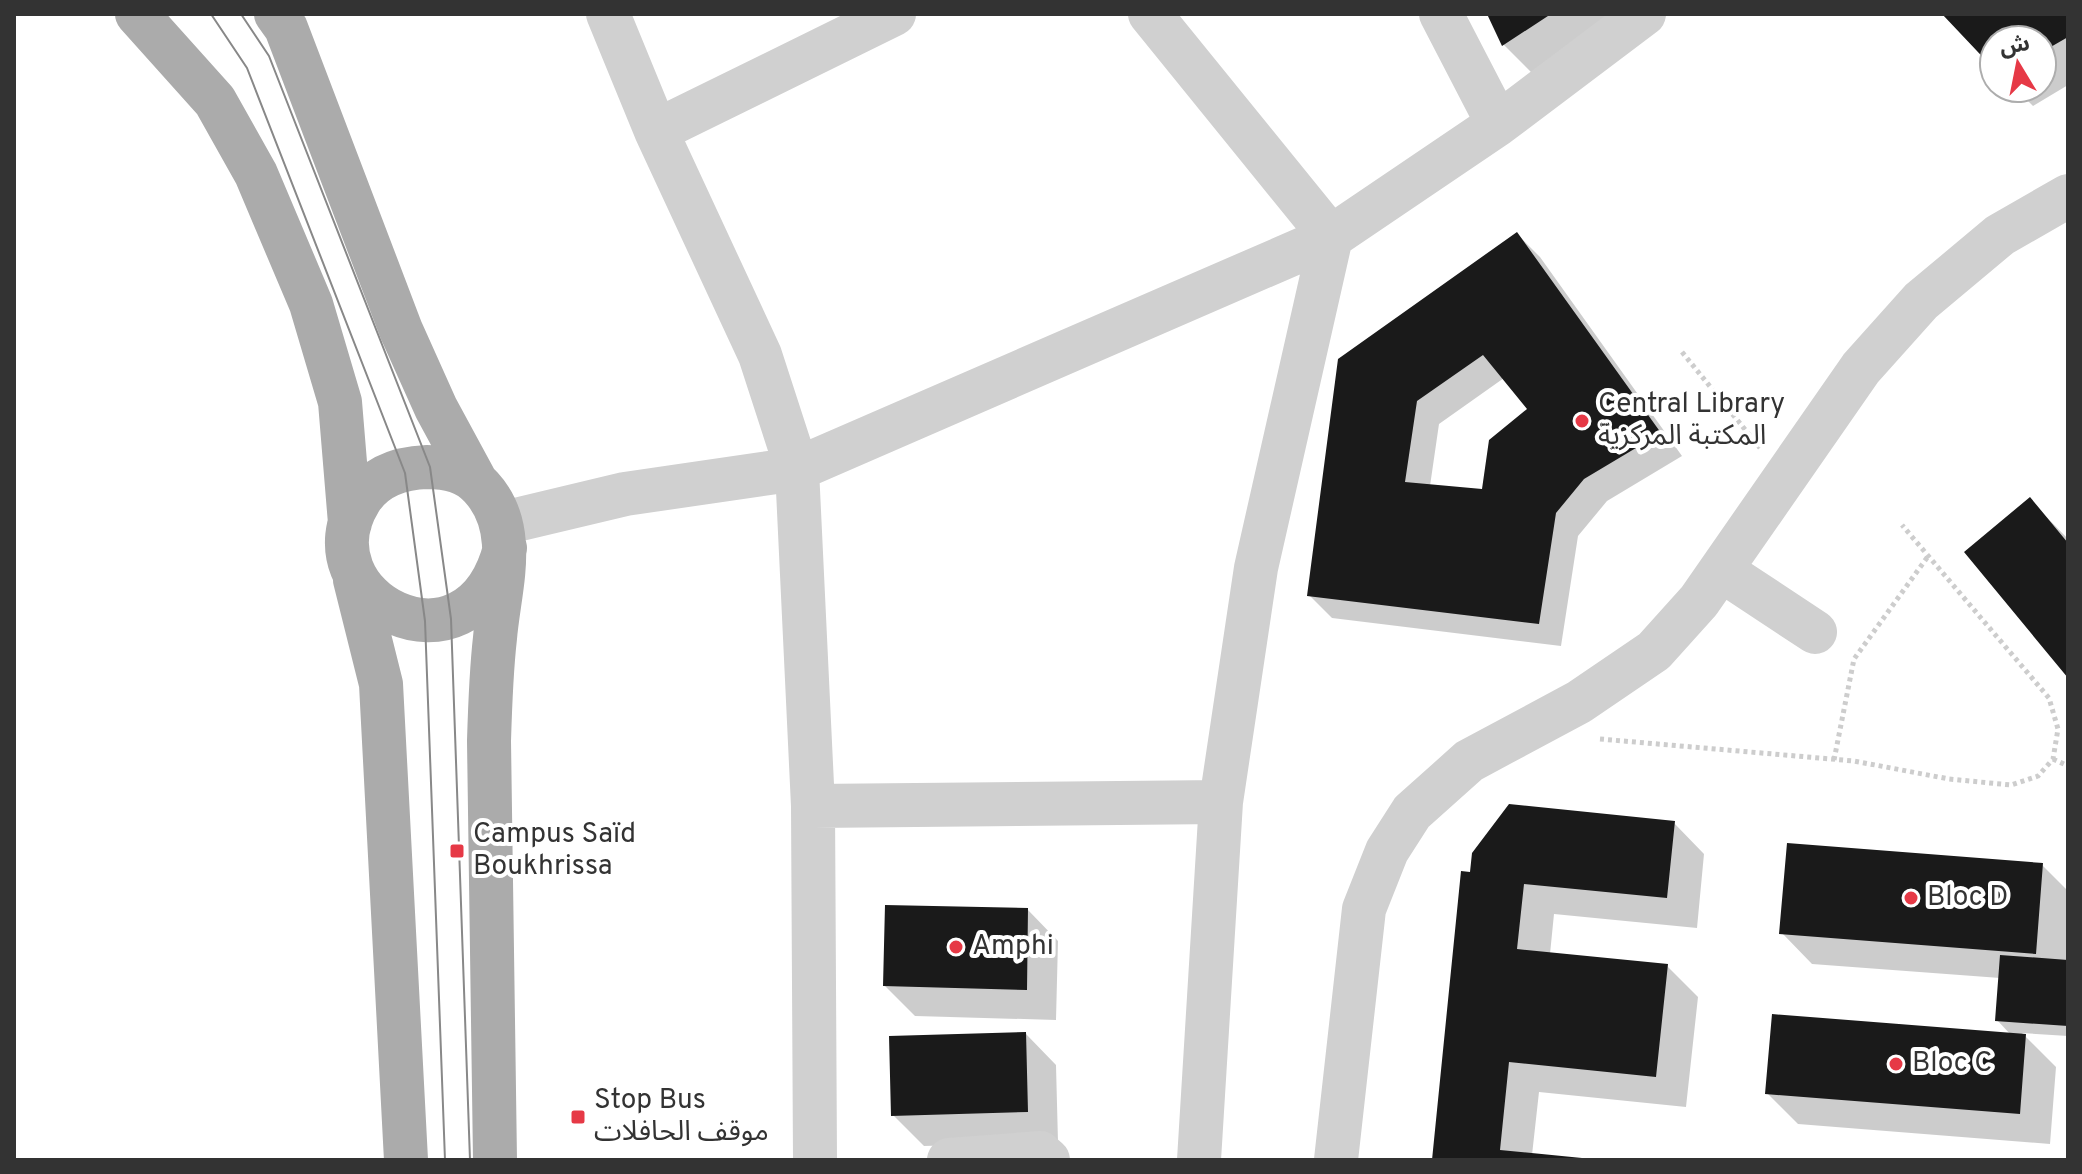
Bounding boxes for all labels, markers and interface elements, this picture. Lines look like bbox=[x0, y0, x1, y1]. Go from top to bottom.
north arrow bbox=[1978, 24, 2058, 104]
text: ش bbox=[1998, 31, 2032, 63]
place label: Central Library المكتبة المركزية bbox=[1598, 387, 1785, 455]
marker: Central Library المكتبة المركزية bbox=[1573, 412, 1591, 430]
place label: Campus Saïd Boukhrissa bbox=[473, 817, 636, 885]
marker: Campus Saïd Boukhrissa bbox=[448, 842, 466, 860]
place label: Bloc D bbox=[1927, 880, 2008, 916]
marker: Bloc D bbox=[1902, 889, 1920, 907]
place label: Amphi bbox=[972, 929, 1054, 965]
marker: Amphi bbox=[947, 938, 965, 956]
place label: Bloc C bbox=[1912, 1046, 1992, 1082]
marker: Bloc C bbox=[1887, 1055, 1905, 1073]
place label: Stop Bus موقف الحافلات bbox=[594, 1083, 769, 1151]
marker: Stop Bus موقف الحافلات bbox=[569, 1108, 587, 1126]

